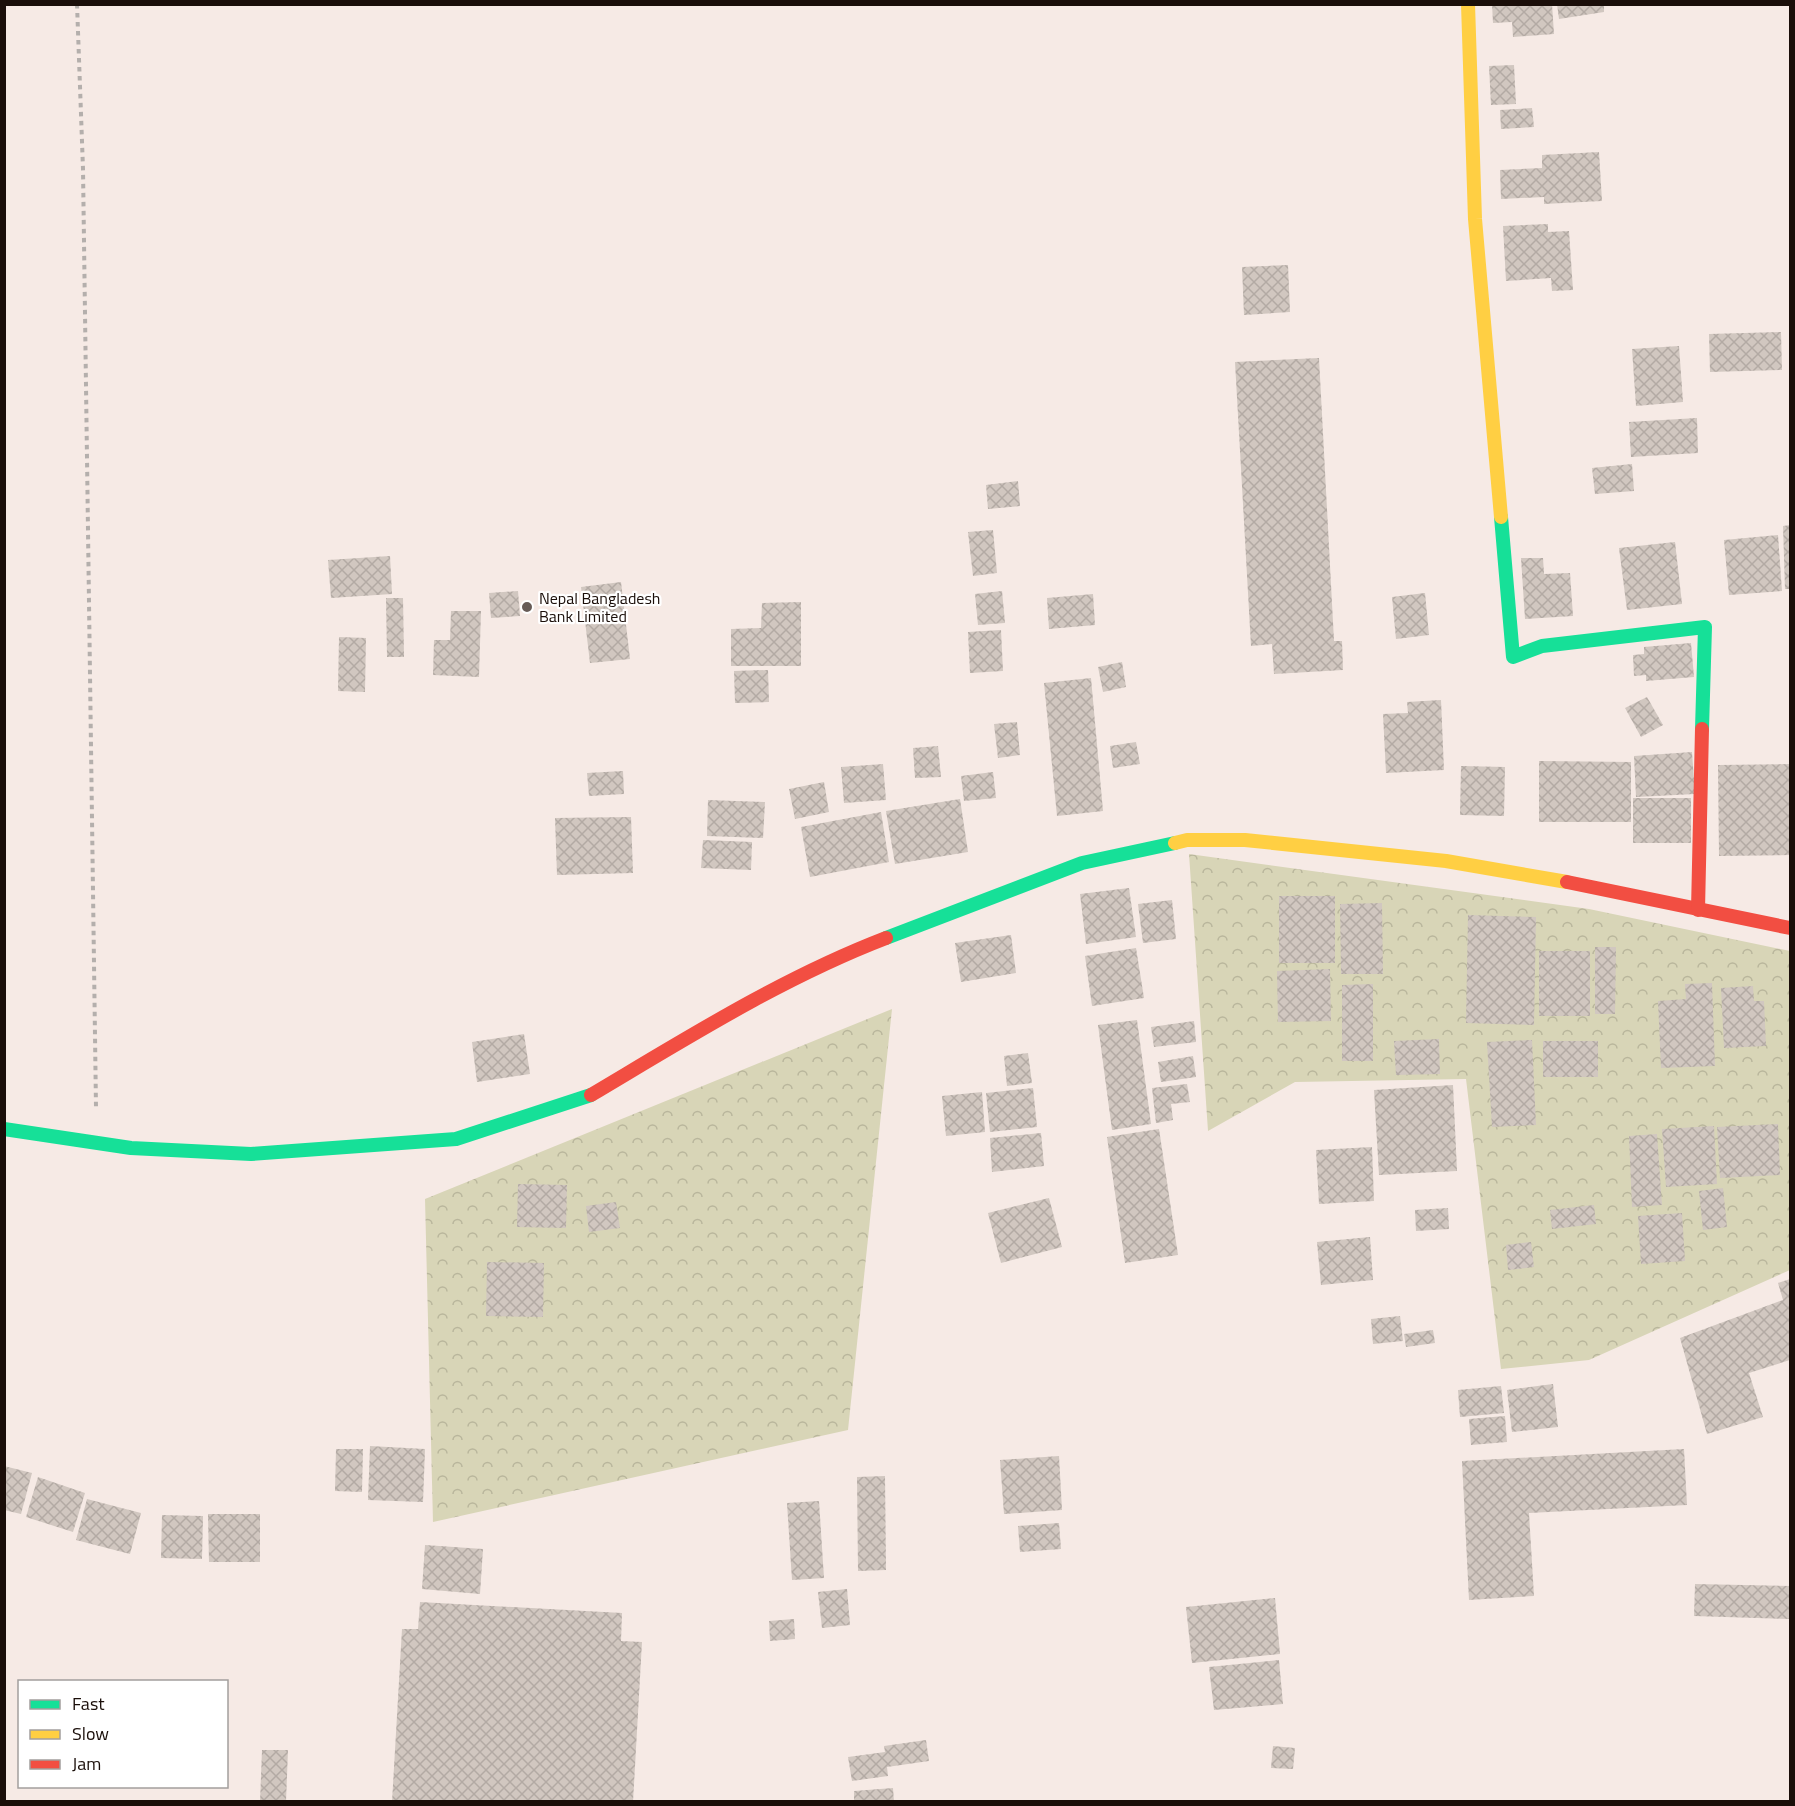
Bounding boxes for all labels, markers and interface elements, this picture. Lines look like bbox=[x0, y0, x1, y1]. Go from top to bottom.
place label: Nepal Bangladesh Bank Limited bbox=[539, 586, 660, 628]
marker: Nepal Bangladesh Bank Limited bbox=[520, 600, 534, 614]
legend bbox=[18, 1680, 228, 1788]
text: Fast bbox=[72, 1690, 105, 1717]
text: Slow bbox=[72, 1720, 109, 1747]
text: Jam bbox=[72, 1750, 101, 1777]

